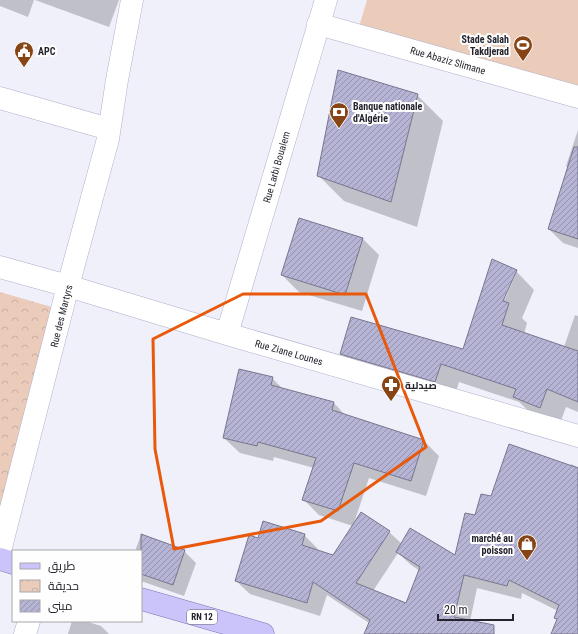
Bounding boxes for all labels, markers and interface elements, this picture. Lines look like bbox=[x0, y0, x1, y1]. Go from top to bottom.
place label: Stade Salah Takdjerad bbox=[462, 34, 509, 57]
sports icon: Stade Salah Takdjerad bbox=[512, 34, 534, 62]
public building icon: APC bbox=[13, 40, 35, 68]
street label: Rue Abaziz Slimane bbox=[409, 44, 487, 77]
place label: APC bbox=[38, 46, 56, 57]
bank icon: Banque nationale d'Algérie bbox=[328, 101, 350, 129]
place label: Banque nationale d'Algérie bbox=[353, 101, 423, 124]
street label: Rue Larbi Boualem bbox=[261, 130, 292, 204]
street label: Rue des Martyrs bbox=[48, 283, 75, 349]
street label: Rue Ziane Lounes bbox=[254, 338, 324, 368]
pharmacy icon: صيدلية bbox=[380, 374, 402, 402]
place label: صيدلية bbox=[405, 380, 437, 392]
place label: marché au poisson bbox=[471, 533, 513, 556]
shop icon: marché au poisson bbox=[516, 533, 538, 561]
legend bbox=[12, 550, 142, 622]
text: طريق bbox=[48, 559, 76, 573]
text: حديقة bbox=[48, 579, 79, 593]
scale bar bbox=[438, 596, 513, 622]
text: مبنى bbox=[48, 599, 73, 613]
text: 20 m bbox=[444, 603, 468, 617]
road number: RN 12 bbox=[187, 610, 217, 624]

